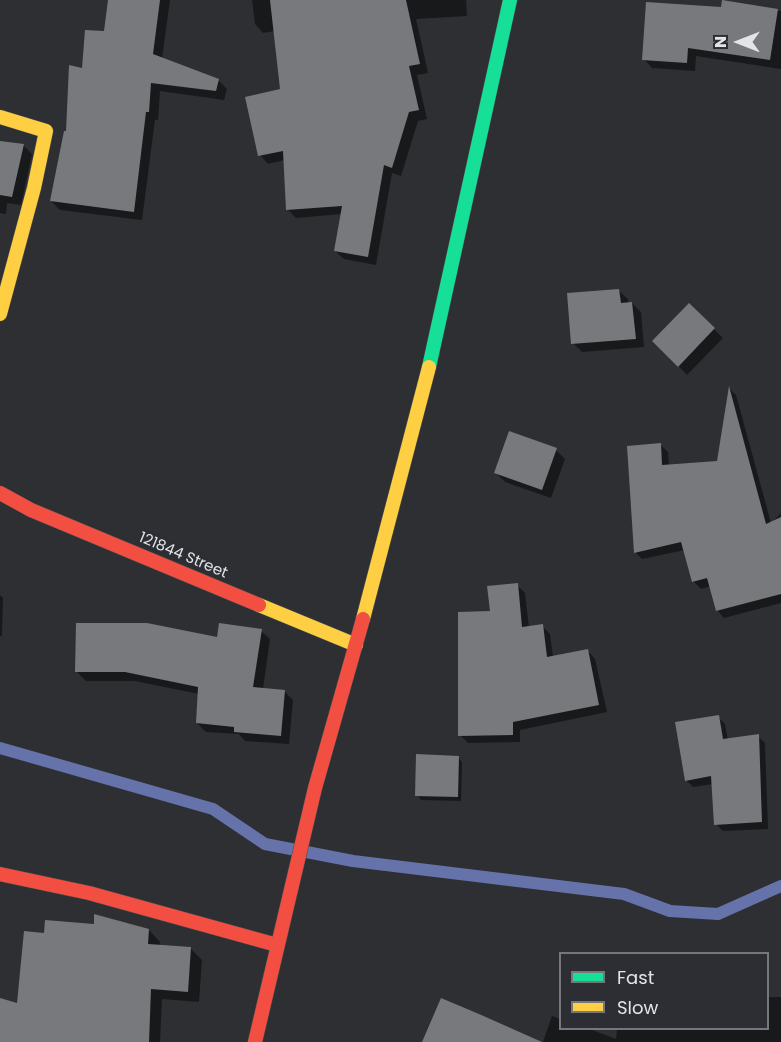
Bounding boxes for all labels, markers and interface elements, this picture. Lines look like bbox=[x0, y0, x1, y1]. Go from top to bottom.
north arrow bbox=[709, 12, 769, 72]
text: N bbox=[709, 36, 732, 48]
street label: 121844 Street bbox=[136, 529, 230, 583]
legend bbox=[559, 952, 769, 1030]
text: Fast bbox=[617, 965, 654, 990]
text: Slow bbox=[617, 995, 658, 1020]

